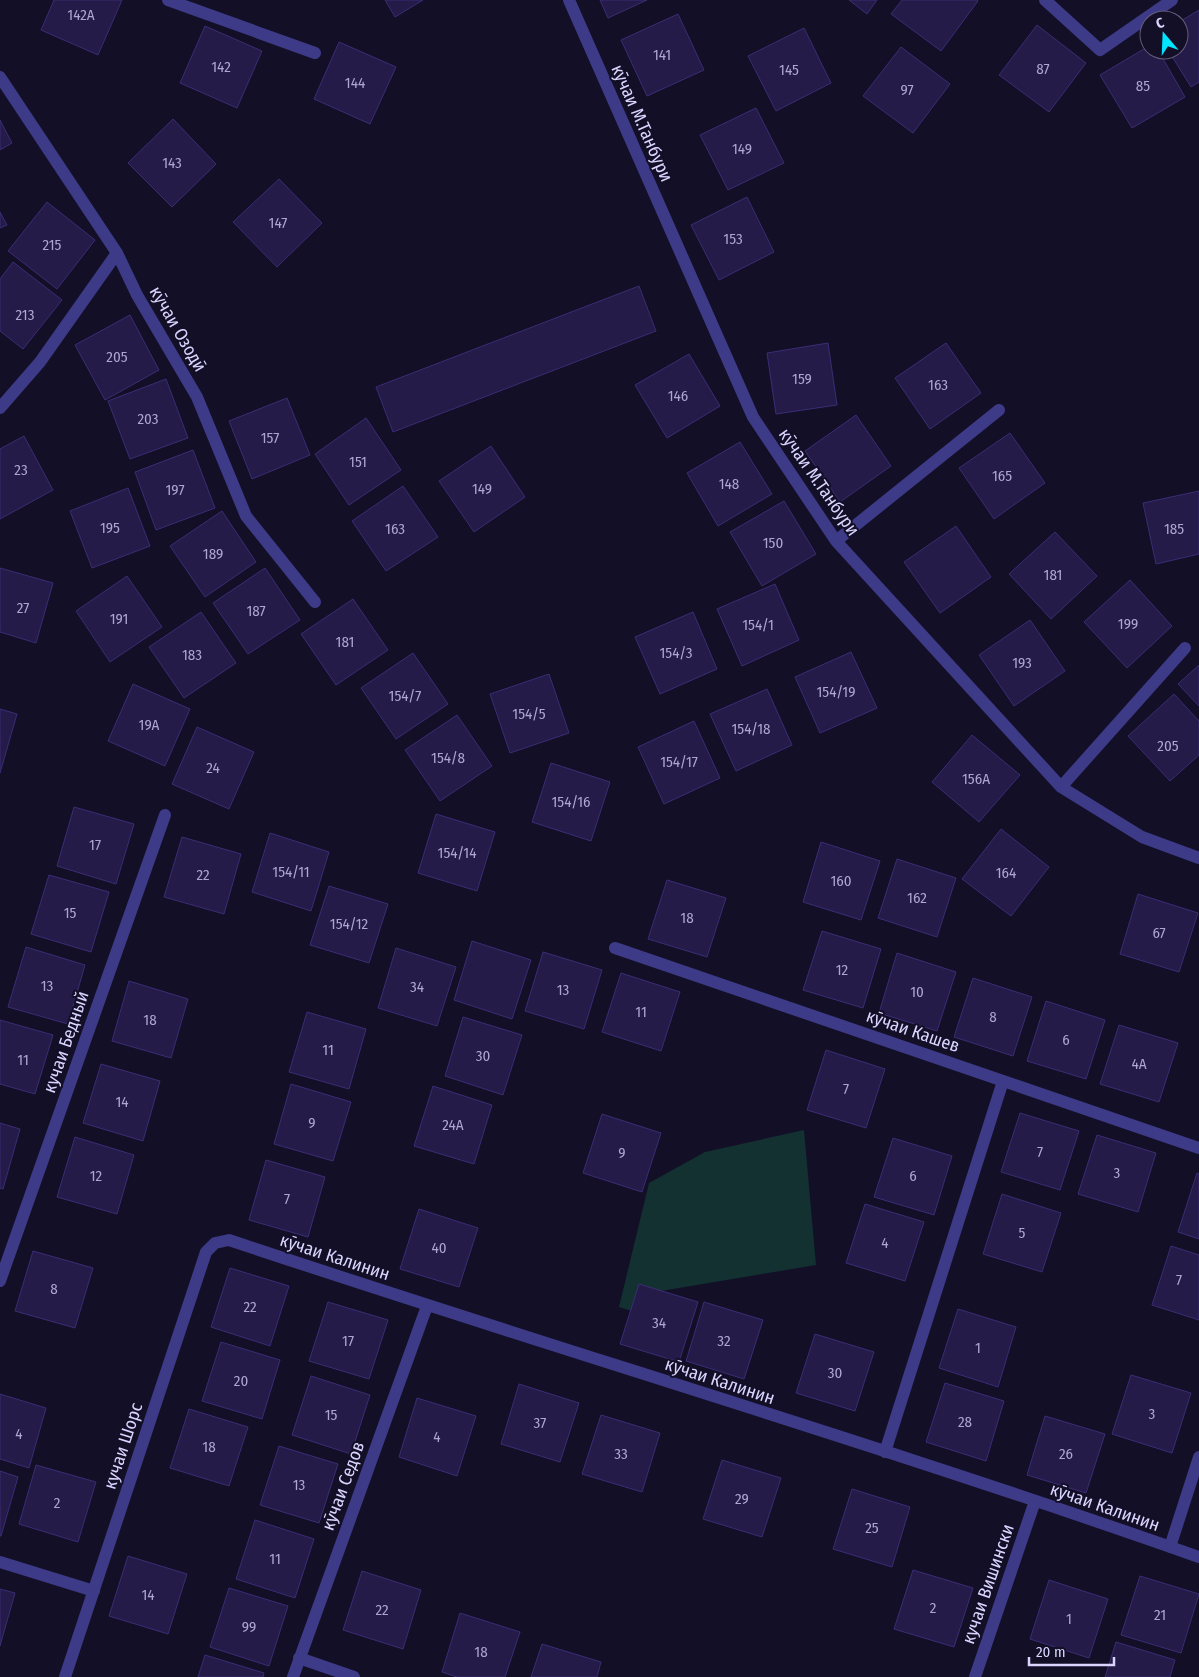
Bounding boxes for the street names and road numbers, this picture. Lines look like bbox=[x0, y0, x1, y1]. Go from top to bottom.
street label: кӯчаи М.Танбури bbox=[606, 61, 678, 185]
street label: кӯчаи Озодӣ bbox=[145, 282, 211, 376]
street label: кӯчаи М.Танбури bbox=[774, 424, 864, 540]
street label: кучаи Бедный bbox=[38, 988, 94, 1096]
street label: кӯчаи Кашев bbox=[863, 1005, 963, 1057]
street label: кӯчаи Калинин bbox=[277, 1229, 393, 1285]
street label: кӯчаи Калинин bbox=[662, 1353, 778, 1409]
street label: кучаи Шорс bbox=[99, 1400, 147, 1492]
street label: кӯчаи Седов bbox=[317, 1438, 369, 1534]
street label: кӯчаи Калинин bbox=[1047, 1478, 1163, 1536]
street label: кучаи Вишински bbox=[957, 1521, 1019, 1647]

